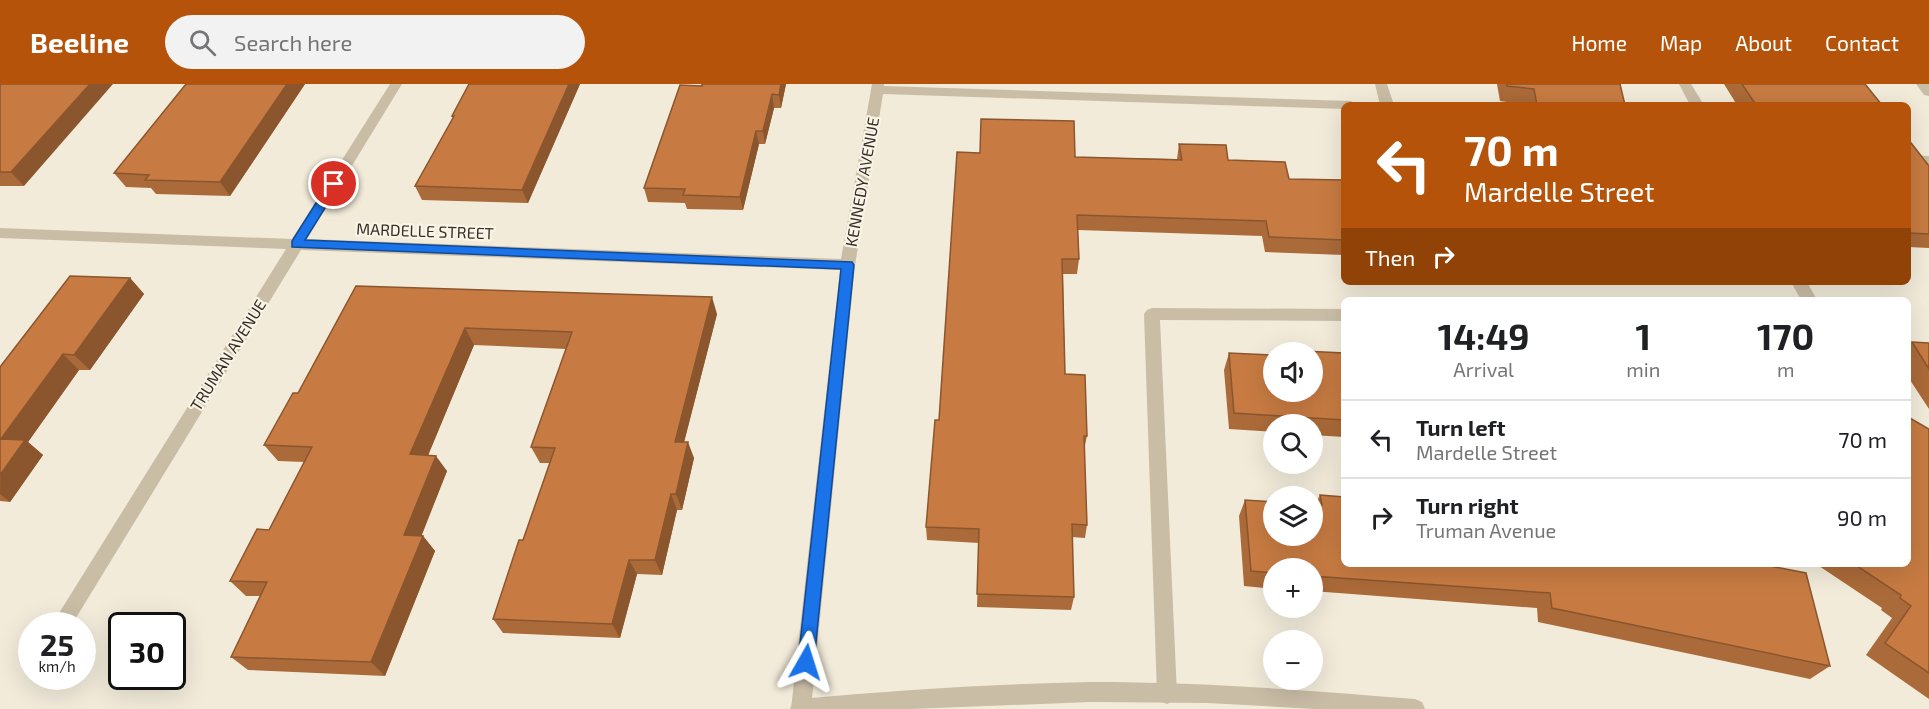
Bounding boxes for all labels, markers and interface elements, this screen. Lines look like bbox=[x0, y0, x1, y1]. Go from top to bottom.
search box bbox=[165, 15, 585, 69]
text: Beeline bbox=[30, 25, 129, 59]
icon: search bbox=[186, 26, 219, 59]
text: Search here bbox=[234, 29, 352, 55]
text: Home bbox=[1571, 30, 1627, 55]
text: Map bbox=[1660, 30, 1702, 55]
text: About bbox=[1735, 30, 1792, 55]
text: Contact bbox=[1825, 30, 1899, 55]
street label: KENNEDY AVENUE bbox=[841, 116, 882, 248]
text: 70 m bbox=[1464, 124, 1559, 174]
icon: left bbox=[1365, 126, 1443, 204]
pin bbox=[308, 158, 359, 209]
icon: arrive bbox=[317, 167, 350, 200]
text: Mardelle Street bbox=[1464, 175, 1655, 207]
street label: MARDELLE STREET bbox=[356, 219, 494, 242]
icon: right bbox=[1427, 240, 1460, 273]
text: Then bbox=[1365, 244, 1415, 270]
street label: TRUMAN AVENUE bbox=[186, 296, 269, 414]
text: 14:49 bbox=[1438, 314, 1530, 357]
text: 1 bbox=[1636, 314, 1651, 357]
text: 170 bbox=[1757, 314, 1814, 357]
map controls bbox=[1263, 342, 1323, 690]
button: sound bbox=[1263, 342, 1323, 402]
text: Arrival bbox=[1453, 357, 1514, 381]
text: min bbox=[1626, 357, 1660, 381]
text: m bbox=[1777, 357, 1794, 381]
button: search bbox=[1263, 414, 1323, 474]
text: Turn left bbox=[1416, 414, 1505, 440]
icon: left bbox=[1365, 423, 1398, 456]
text: 70 m bbox=[1838, 426, 1887, 452]
text: Mardelle Street bbox=[1416, 440, 1557, 464]
button: layers bbox=[1263, 486, 1323, 546]
text: Turn right bbox=[1416, 492, 1518, 518]
icon: right bbox=[1365, 501, 1398, 534]
text: 90 m bbox=[1837, 504, 1887, 530]
text: Truman Avenue bbox=[1416, 518, 1556, 542]
button: + bbox=[1263, 558, 1323, 618]
speed limit sign: 30 bbox=[108, 612, 186, 690]
text: 25 bbox=[40, 626, 74, 662]
position arrow bbox=[774, 630, 838, 694]
button: − bbox=[1263, 630, 1323, 690]
text: km/h bbox=[38, 657, 76, 675]

